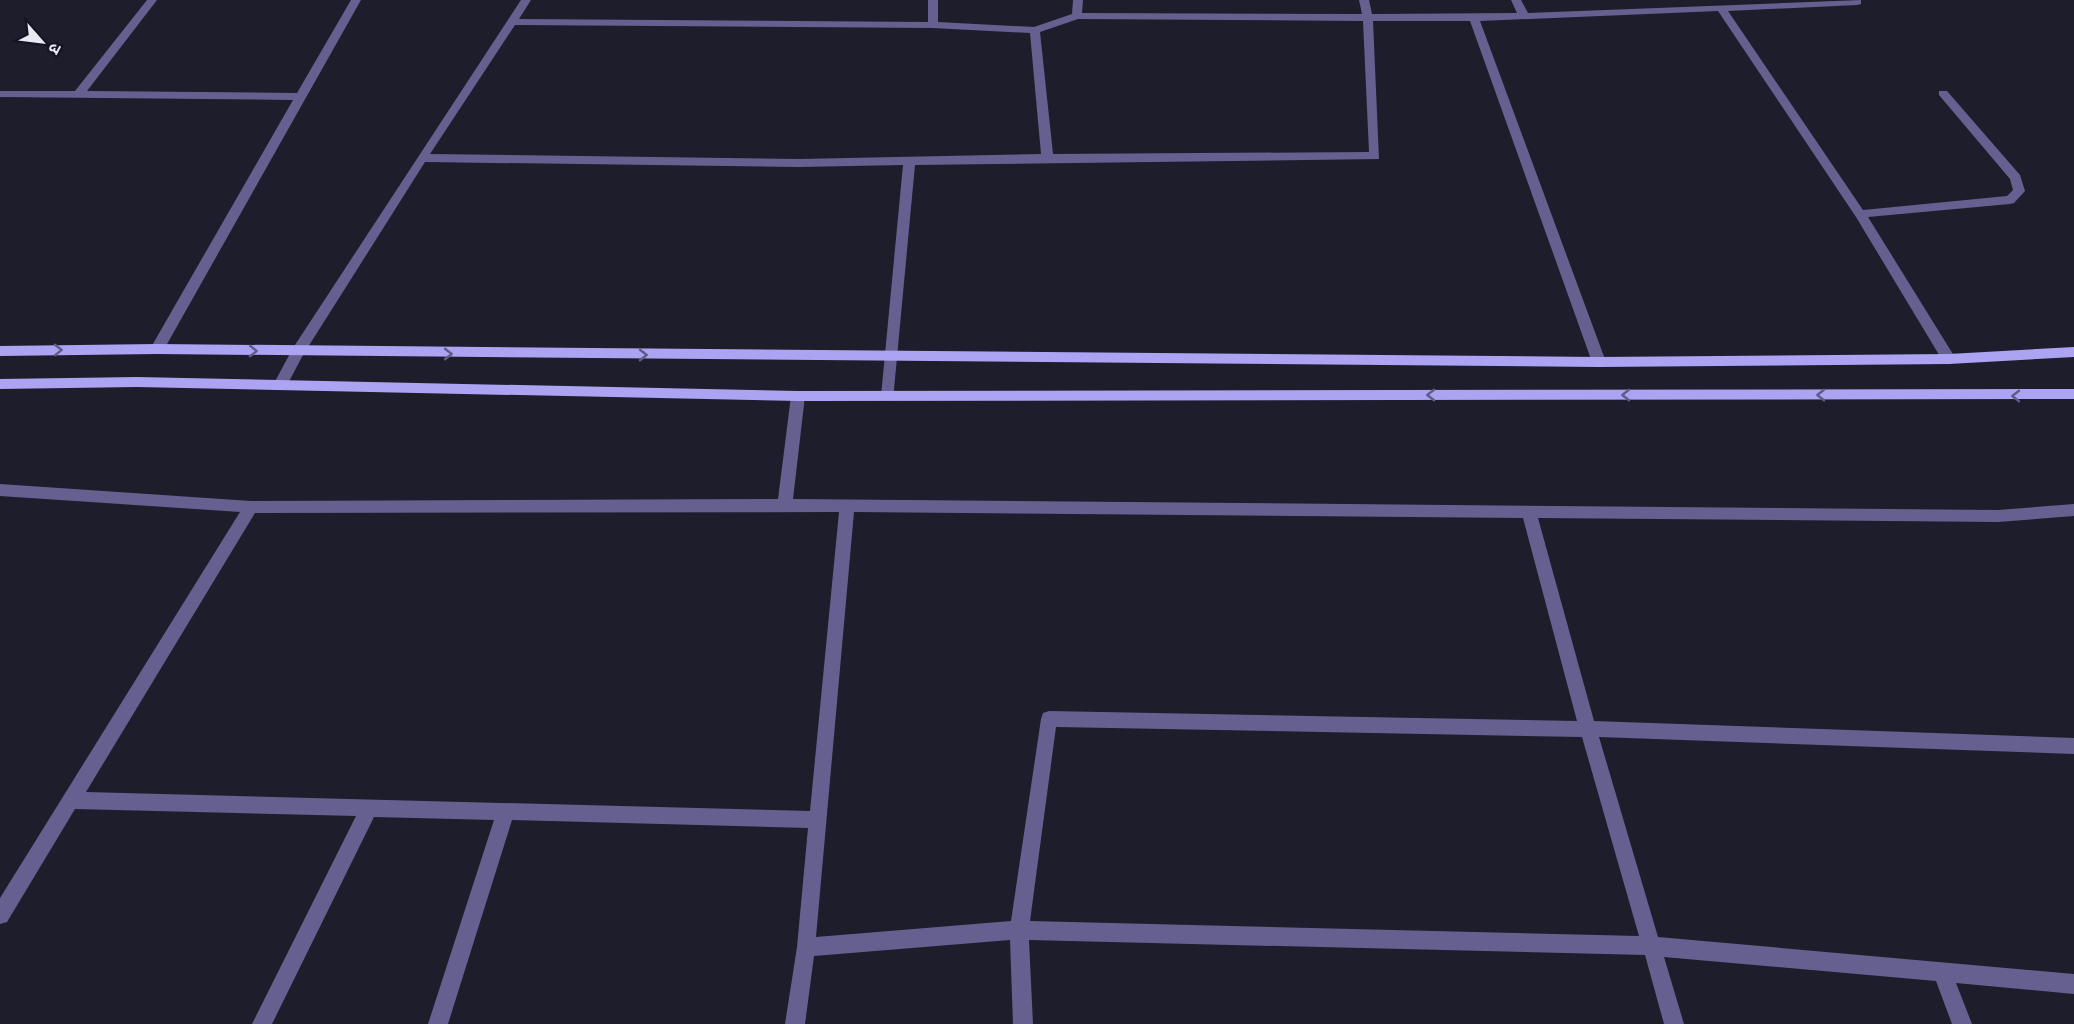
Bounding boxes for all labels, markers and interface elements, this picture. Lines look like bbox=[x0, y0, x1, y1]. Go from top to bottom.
north arrow bbox=[12, 12, 72, 72]
text: उ bbox=[44, 40, 65, 58]
one-way arrow bbox=[54, 344, 63, 356]
one-way arrow bbox=[249, 345, 258, 358]
one-way arrow bbox=[444, 347, 453, 360]
one-way arrow bbox=[639, 349, 648, 361]
one-way arrow bbox=[1426, 389, 1435, 401]
one-way arrow bbox=[1621, 389, 1630, 401]
one-way arrow bbox=[1816, 389, 1825, 401]
one-way arrow bbox=[2011, 390, 2020, 402]

